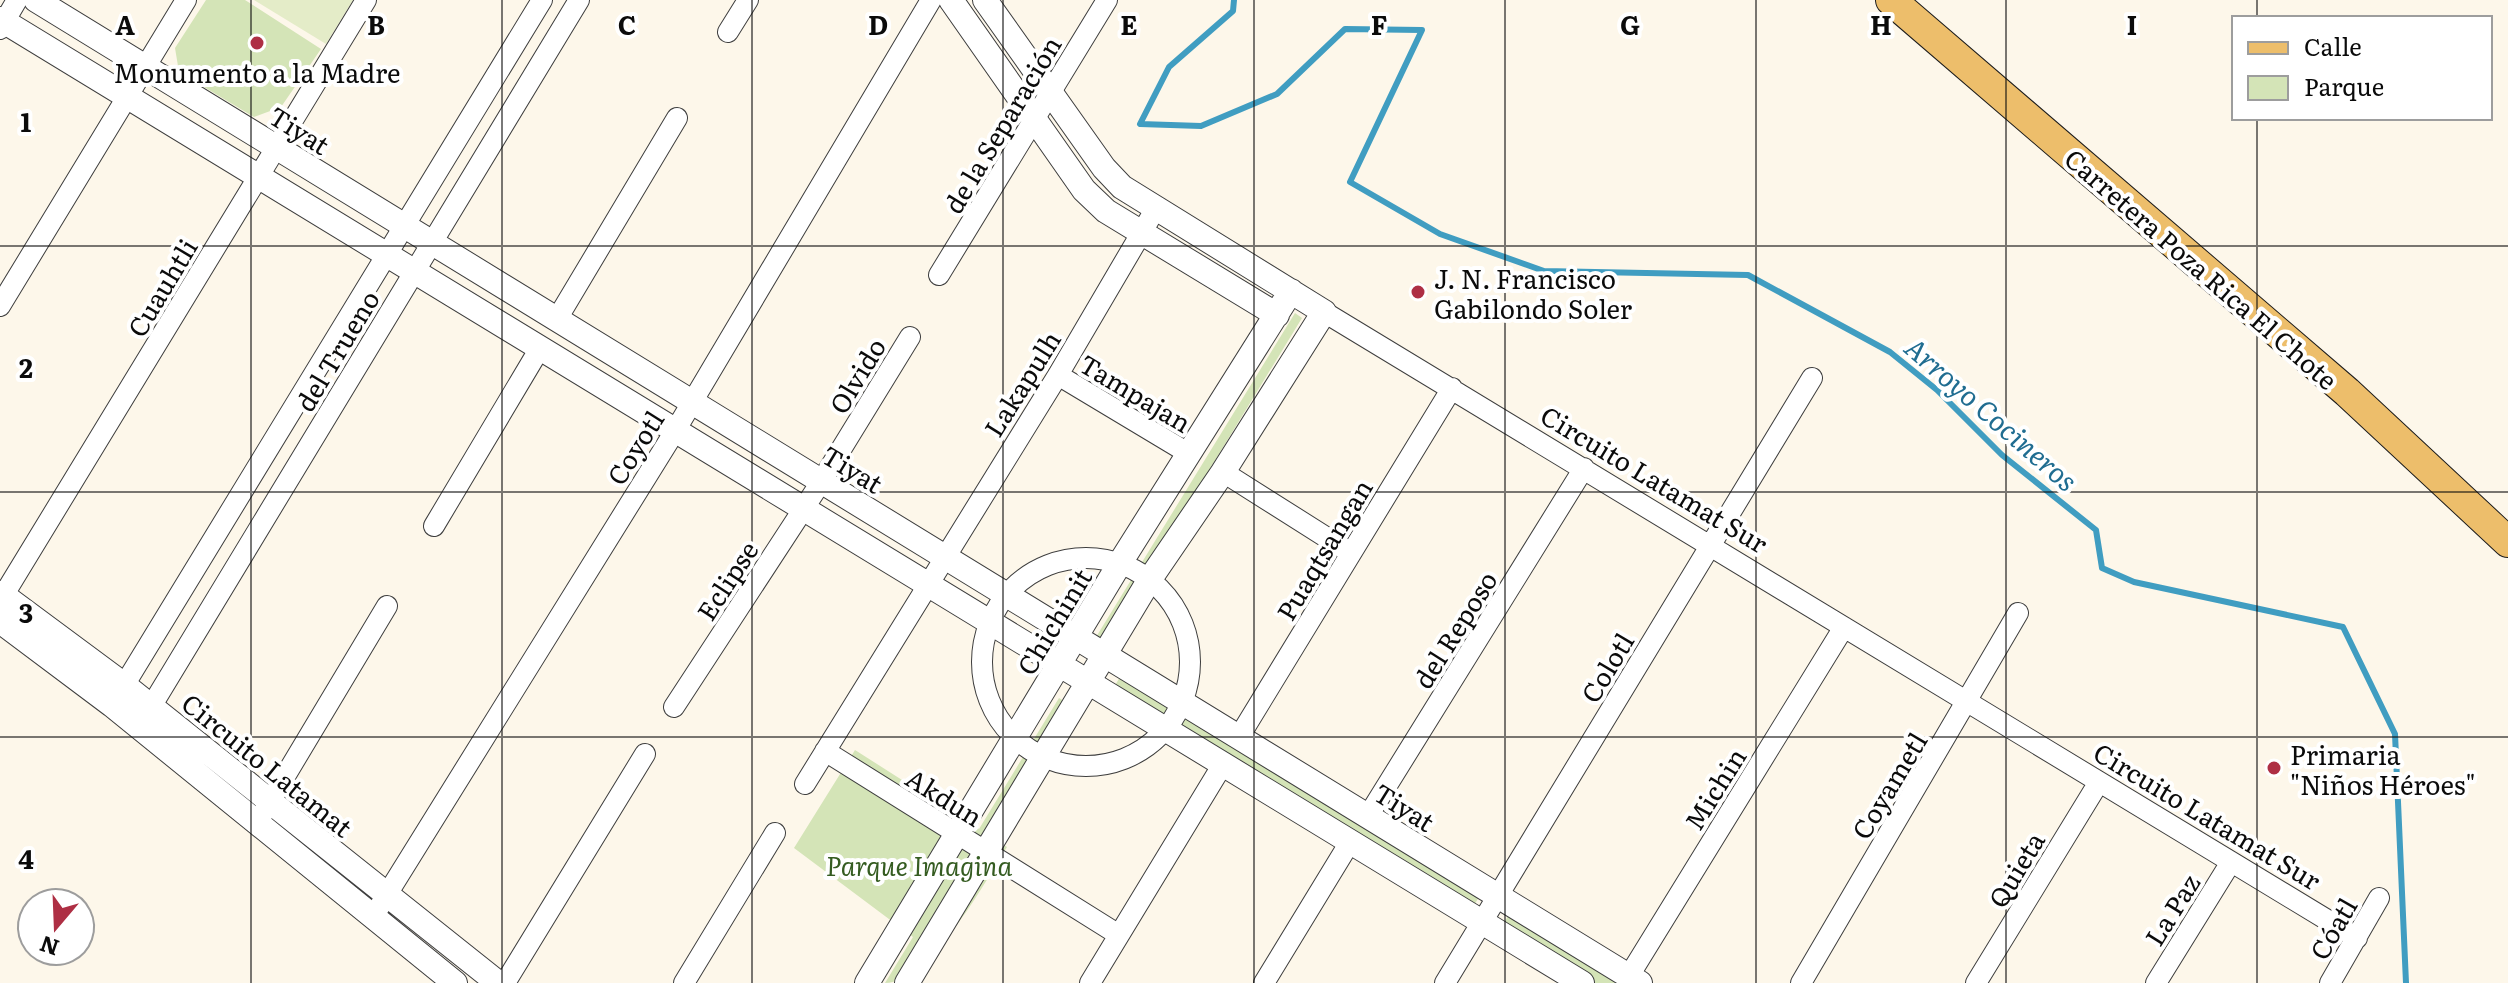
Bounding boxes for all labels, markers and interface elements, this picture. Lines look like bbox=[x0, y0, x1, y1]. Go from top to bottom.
text: A bbox=[115, 4, 135, 43]
text: B bbox=[367, 4, 385, 43]
text: C bbox=[618, 4, 636, 43]
text: D bbox=[868, 4, 888, 43]
text: E bbox=[1120, 4, 1138, 43]
text: F bbox=[1371, 4, 1387, 43]
text: G bbox=[1620, 4, 1640, 43]
text: H bbox=[1870, 4, 1892, 43]
text: I bbox=[2127, 4, 2137, 43]
legend bbox=[2232, 16, 2492, 120]
street label: de la Separación bbox=[933, 28, 1069, 220]
text: Calle bbox=[2304, 28, 2362, 63]
marker: Monumento a la Madre bbox=[248, 34, 266, 52]
place label: Monumento a la Madre bbox=[114, 52, 401, 91]
text: Parque bbox=[2304, 68, 2384, 103]
street label: Tiyat bbox=[262, 95, 338, 163]
text: 1 bbox=[21, 101, 32, 140]
street label: Carretera Poza Rica El Chote bbox=[2057, 138, 2347, 398]
street label: Cuauhtli bbox=[116, 230, 206, 344]
place label: J. N. Francisco Gabilondo Soler bbox=[1434, 258, 1633, 327]
street label: del Trueno bbox=[284, 282, 388, 418]
marker: J. N. Francisco Gabilondo Soler bbox=[1409, 283, 1427, 301]
street label: Lakapulh bbox=[973, 322, 1069, 444]
water label: Arroyo Cocineros bbox=[1896, 326, 2088, 500]
street label: Olvido bbox=[818, 330, 894, 420]
street label: Tampajan bbox=[1073, 343, 1199, 441]
text: 2 bbox=[19, 347, 33, 386]
street label: Circuito Latamat Sur bbox=[1534, 395, 1777, 562]
street label: Coyotl bbox=[596, 402, 672, 492]
street label: Tiyat bbox=[815, 435, 891, 502]
street label: Puaqtsangan bbox=[1265, 471, 1381, 627]
street label: Eclipse bbox=[686, 533, 766, 627]
street label: Chichinit bbox=[1006, 560, 1100, 682]
street label: del Reposo bbox=[1403, 563, 1505, 695]
text: 3 bbox=[19, 592, 33, 631]
street label: Colotl bbox=[1570, 624, 1642, 709]
street label: Circuito Latamat bbox=[174, 683, 362, 845]
street label: Coyametl bbox=[1841, 724, 1935, 846]
street label: Circuito Latamat Sur bbox=[2087, 732, 2330, 899]
place label: Primaria "Niños Héroes" bbox=[2290, 734, 2475, 803]
street label: Michin bbox=[1674, 739, 1754, 837]
street label: Akdun bbox=[899, 757, 991, 835]
marker: Primaria "Niños Héroes" bbox=[2265, 759, 2283, 777]
street label: Tiyat bbox=[1367, 772, 1443, 840]
street label: Quieta bbox=[1977, 824, 2053, 914]
text: 4 bbox=[18, 838, 34, 877]
park label: Parque Imagina bbox=[826, 845, 1012, 884]
street label: La Paz bbox=[2134, 866, 2208, 952]
north arrow bbox=[16, 887, 96, 967]
street label: Cóatl bbox=[2299, 889, 2365, 966]
text: N bbox=[35, 929, 63, 966]

